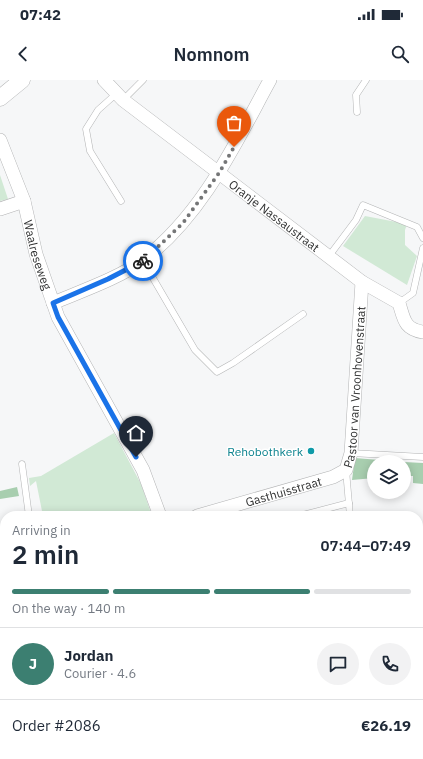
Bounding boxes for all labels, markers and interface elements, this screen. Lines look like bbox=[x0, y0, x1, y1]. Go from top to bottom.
text: 07:42 bbox=[20, 5, 61, 24]
icon: back bbox=[12, 43, 34, 65]
text: Nomnom bbox=[174, 43, 249, 66]
icon: search bbox=[389, 43, 411, 65]
pin bbox=[217, 106, 251, 147]
icon: bag bbox=[223, 112, 245, 134]
street label: Oranje Nassaustraat bbox=[226, 176, 323, 255]
street label: Waalreseweg bbox=[21, 218, 56, 292]
courier bbox=[123, 241, 163, 281]
icon: bike bbox=[132, 250, 154, 272]
street label: Pastoor van Vroonhovenstraat bbox=[340, 306, 368, 469]
pin bbox=[119, 416, 153, 457]
icon: home bbox=[125, 422, 147, 444]
place label: Rehobothkerk bbox=[227, 444, 304, 459]
marker: Rehobothkerk bbox=[306, 446, 316, 456]
map controls bbox=[367, 455, 411, 499]
button: layers bbox=[367, 455, 411, 499]
street label: Gasthuisstraat bbox=[244, 473, 323, 509]
text: Arriving in bbox=[12, 522, 71, 539]
text: 07:44–07:49 bbox=[321, 536, 411, 555]
text: 2 min bbox=[12, 537, 79, 571]
text: On the way · 140 m bbox=[12, 600, 125, 617]
button: chat bbox=[317, 643, 359, 685]
button: phone bbox=[369, 643, 411, 685]
text: Jordan bbox=[64, 646, 113, 665]
text: J bbox=[29, 654, 37, 673]
text: Courier · 4.6 bbox=[64, 665, 136, 682]
text: Order #2086 bbox=[12, 716, 101, 735]
text: €26.19 bbox=[361, 716, 411, 735]

